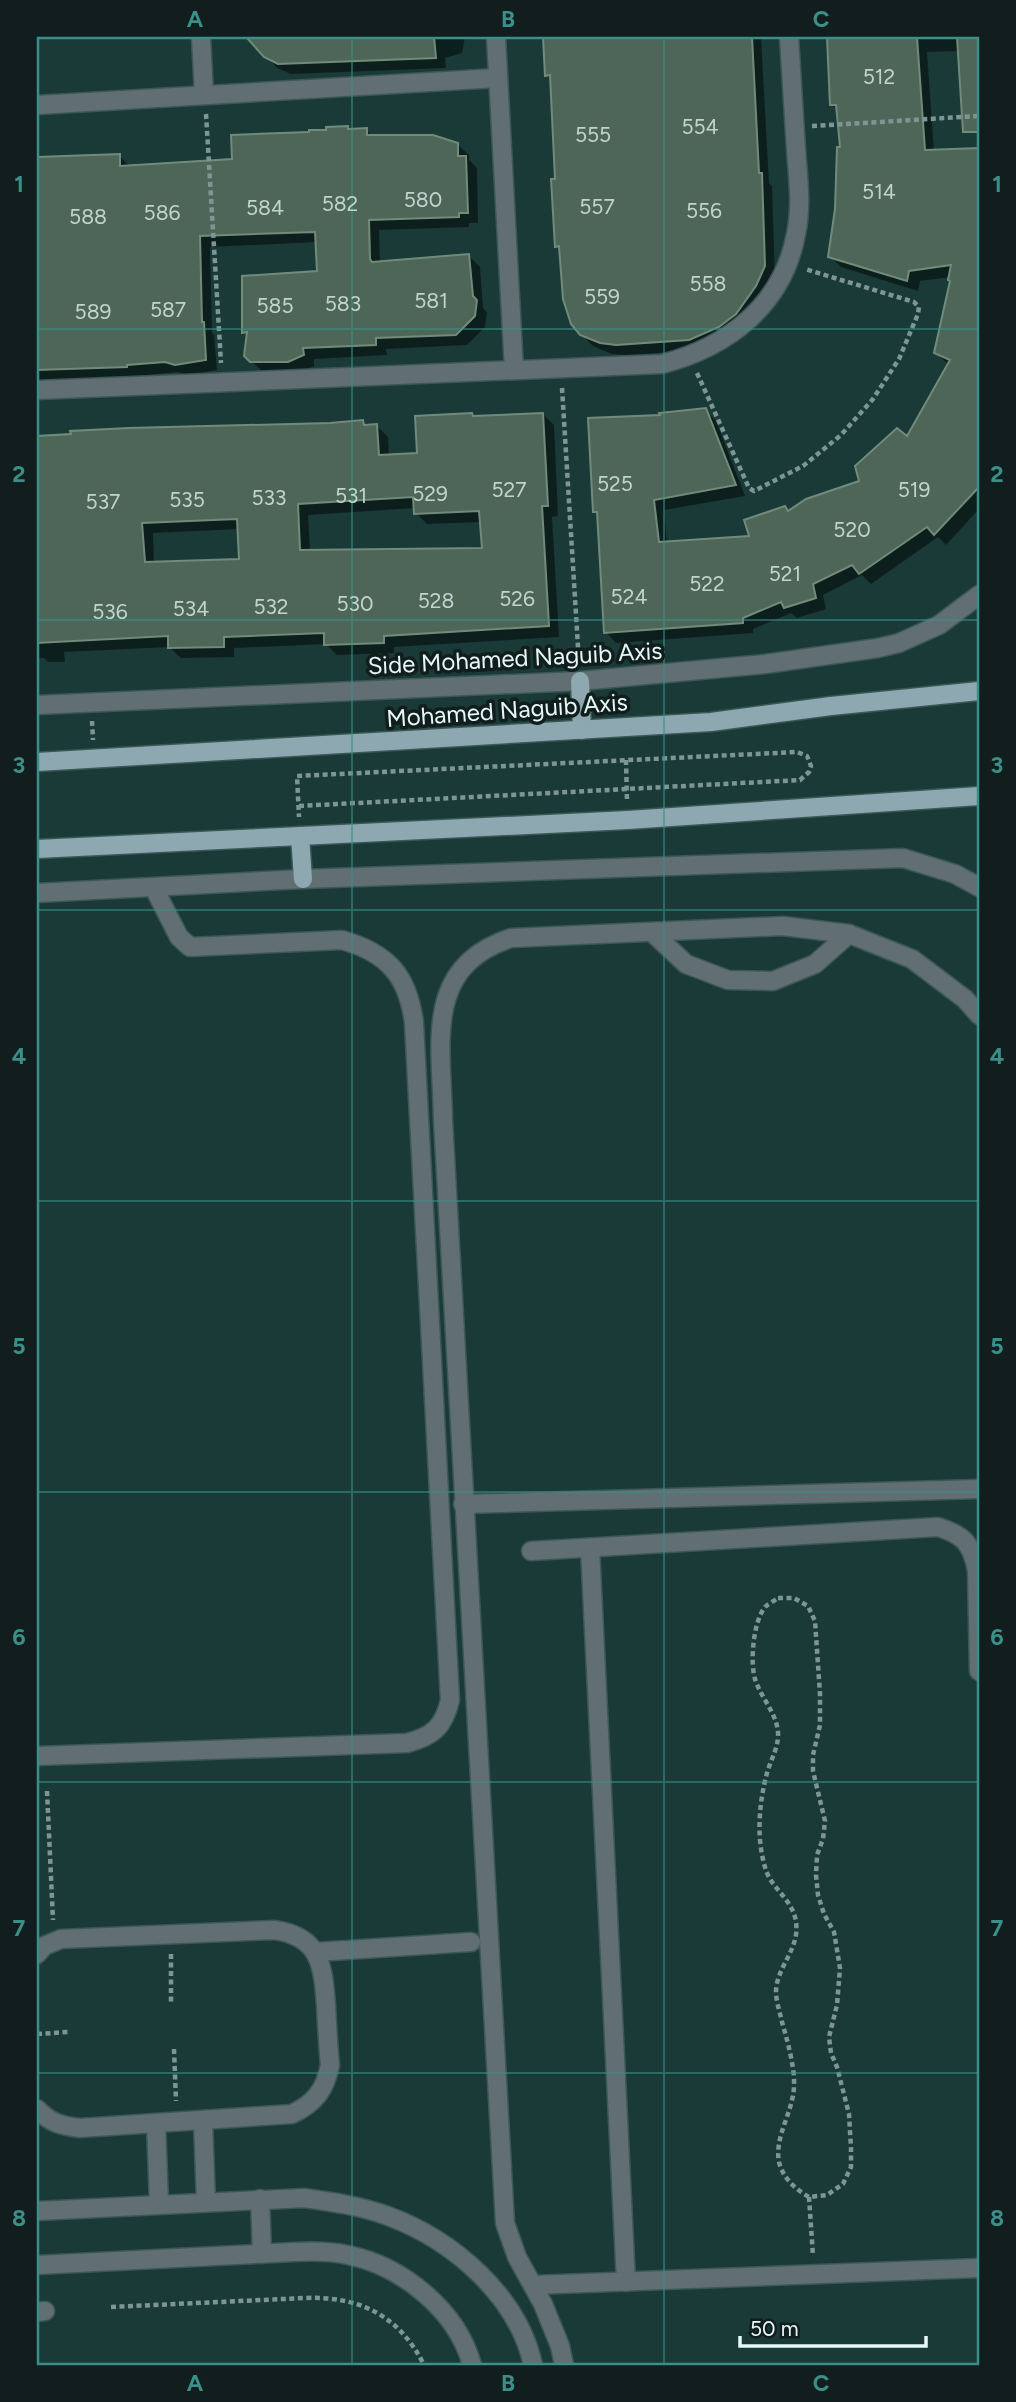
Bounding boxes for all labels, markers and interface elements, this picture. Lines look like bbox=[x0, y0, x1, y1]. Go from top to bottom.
text: A bbox=[187, 5, 204, 33]
text: B bbox=[501, 5, 515, 33]
text: C bbox=[813, 5, 830, 33]
house number: 512 bbox=[863, 64, 895, 89]
house number: 554 bbox=[681, 114, 719, 139]
house number: 555 bbox=[575, 122, 611, 147]
text: 1 bbox=[14, 170, 24, 198]
text: 1 bbox=[992, 170, 1002, 198]
house number: 514 bbox=[862, 179, 896, 204]
house number: 580 bbox=[404, 187, 442, 212]
house number: 582 bbox=[322, 191, 358, 216]
house number: 557 bbox=[579, 194, 615, 219]
house number: 584 bbox=[246, 195, 284, 220]
house number: 556 bbox=[686, 198, 722, 223]
house number: 586 bbox=[144, 200, 181, 225]
house number: 588 bbox=[69, 204, 107, 229]
house number: 558 bbox=[689, 271, 727, 296]
house number: 559 bbox=[584, 284, 620, 309]
house number: 581 bbox=[414, 288, 448, 313]
house number: 583 bbox=[325, 291, 361, 316]
house number: 585 bbox=[256, 293, 294, 318]
house number: 587 bbox=[150, 297, 186, 322]
house number: 589 bbox=[75, 299, 111, 324]
text: 2 bbox=[12, 460, 26, 488]
text: 2 bbox=[990, 460, 1004, 488]
house number: 525 bbox=[597, 471, 633, 496]
house number: 527 bbox=[491, 477, 527, 502]
house number: 519 bbox=[898, 477, 930, 502]
house number: 529 bbox=[412, 481, 448, 506]
house number: 531 bbox=[335, 483, 367, 508]
house number: 533 bbox=[252, 485, 286, 510]
house number: 535 bbox=[169, 487, 205, 512]
house number: 537 bbox=[86, 489, 120, 514]
house number: 520 bbox=[833, 517, 871, 542]
house number: 521 bbox=[769, 561, 801, 586]
house number: 522 bbox=[689, 571, 725, 596]
house number: 524 bbox=[611, 584, 647, 609]
house number: 526 bbox=[499, 586, 535, 611]
house number: 528 bbox=[418, 588, 454, 613]
house number: 530 bbox=[337, 591, 373, 616]
house number: 532 bbox=[253, 594, 289, 619]
house number: 534 bbox=[173, 596, 209, 621]
house number: 536 bbox=[92, 599, 128, 624]
street label: Side Mohamed Naguib Axis bbox=[367, 636, 663, 680]
street label: Mohamed Naguib Axis bbox=[385, 687, 629, 733]
text: 3 bbox=[13, 751, 25, 779]
text: 3 bbox=[991, 751, 1003, 779]
text: 4 bbox=[12, 1042, 26, 1070]
text: 4 bbox=[990, 1042, 1004, 1070]
text: 5 bbox=[12, 1332, 26, 1360]
text: 5 bbox=[990, 1332, 1004, 1360]
text: 6 bbox=[12, 1623, 26, 1651]
text: 6 bbox=[990, 1623, 1004, 1651]
text: 7 bbox=[13, 1914, 26, 1942]
text: 7 bbox=[991, 1914, 1004, 1942]
text: 8 bbox=[12, 2204, 26, 2232]
text: 8 bbox=[990, 2204, 1004, 2232]
scale bar bbox=[740, 2304, 925, 2348]
text: 50 m bbox=[750, 2316, 799, 2341]
text: A bbox=[187, 2369, 204, 2397]
text: B bbox=[501, 2369, 515, 2397]
text: C bbox=[813, 2369, 830, 2397]

